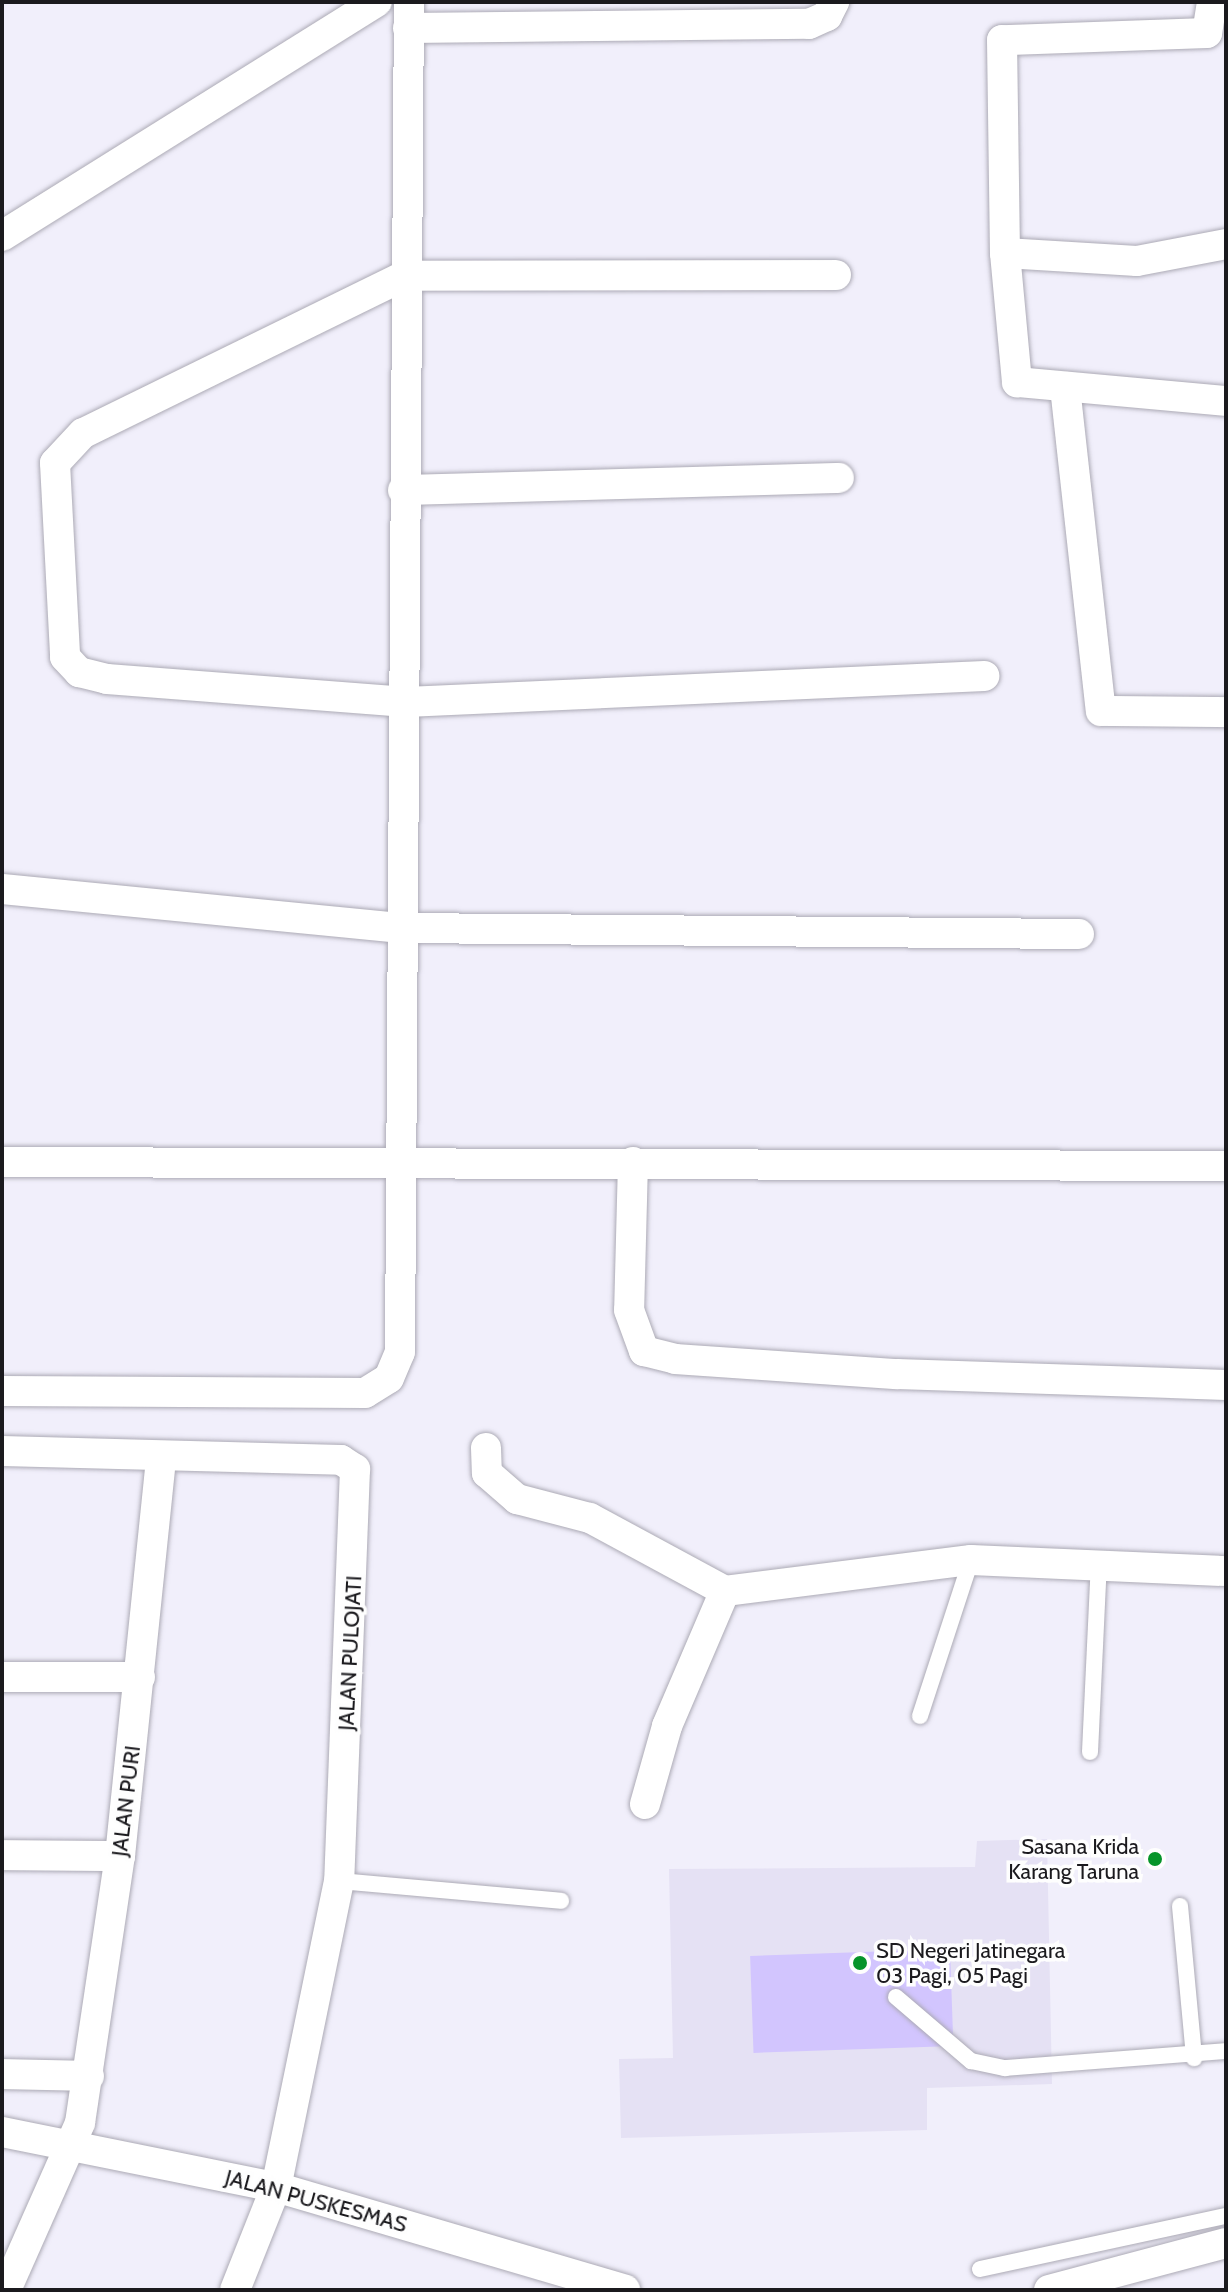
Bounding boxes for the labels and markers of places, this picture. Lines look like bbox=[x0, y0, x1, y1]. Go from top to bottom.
place label: Sasana Krida Karang Taruna bbox=[1008, 1833, 1139, 1884]
marker: Sasana Krida Karang Taruna bbox=[1146, 1850, 1164, 1868]
place label: SD Negeri Jatinegara 03 Pagi, 05 Pagi bbox=[876, 1937, 1065, 1988]
marker: SD Negeri Jatinegara 03 Pagi, 05 Pagi bbox=[851, 1954, 869, 1972]

